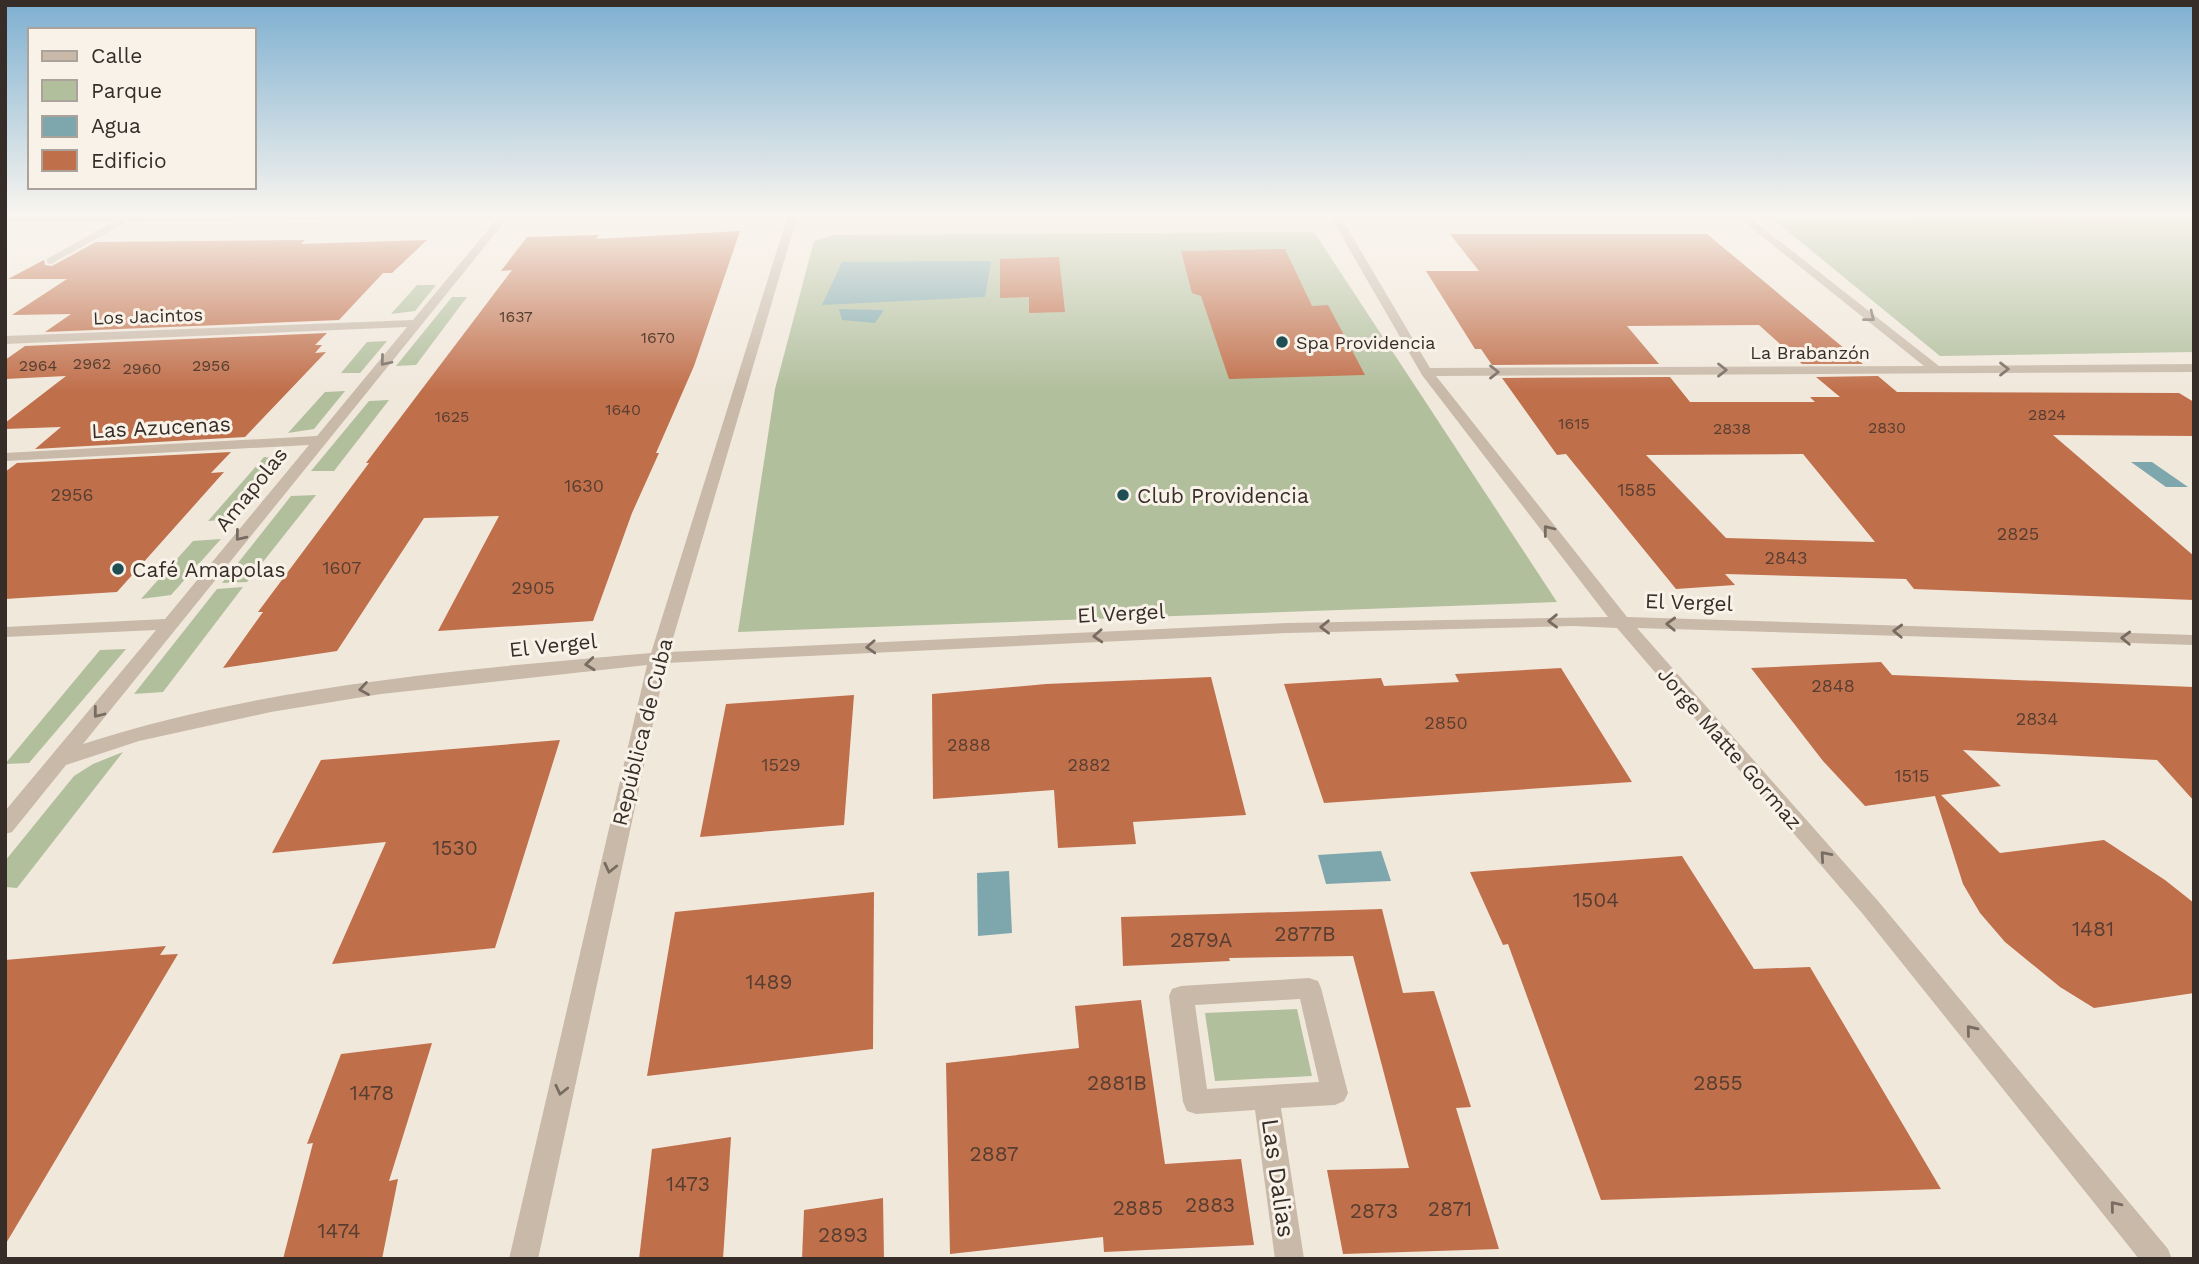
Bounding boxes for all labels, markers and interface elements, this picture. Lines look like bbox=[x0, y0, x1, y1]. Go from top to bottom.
legend bbox=[28, 28, 256, 189]
text: Calle bbox=[91, 43, 142, 68]
text: Parque bbox=[91, 78, 162, 103]
text: Agua bbox=[91, 113, 141, 138]
text: Edificio bbox=[91, 148, 167, 173]
street label: Los Jacintos bbox=[93, 304, 203, 328]
house number: 1637 bbox=[499, 307, 533, 326]
one-way arrow bbox=[1861, 309, 1874, 321]
house number: 1670 bbox=[641, 328, 675, 347]
place label: Spa Providencia bbox=[1296, 332, 1436, 353]
marker: Spa Providencia bbox=[1274, 334, 1290, 350]
street label: La Brabanzón bbox=[1750, 342, 1870, 363]
one-way arrow bbox=[381, 353, 393, 366]
house number: 2962 bbox=[73, 354, 111, 373]
house number: 2964 bbox=[19, 356, 58, 375]
house number: 2956 bbox=[192, 356, 230, 375]
house number: 2960 bbox=[123, 359, 161, 378]
one-way arrow bbox=[1999, 361, 2010, 377]
one-way arrow bbox=[1716, 363, 1727, 378]
one-way arrow bbox=[1489, 364, 1500, 380]
house number: 1640 bbox=[605, 400, 641, 419]
house number: 2824 bbox=[2028, 405, 2066, 424]
house number: 1625 bbox=[435, 407, 469, 426]
street label: Las Azucenas bbox=[91, 411, 231, 443]
house number: 1615 bbox=[1558, 414, 1590, 433]
house number: 2830 bbox=[1868, 418, 1906, 437]
house number: 2838 bbox=[1713, 419, 1751, 438]
street label: Amapolas bbox=[210, 442, 292, 536]
house number: 1630 bbox=[564, 475, 604, 496]
house number: 1585 bbox=[1617, 479, 1657, 500]
place label: Club Providencia bbox=[1137, 483, 1309, 508]
house number: 2956 bbox=[50, 484, 94, 505]
marker: Club Providencia bbox=[1115, 487, 1131, 503]
house number: 2825 bbox=[1997, 523, 2039, 544]
one-way arrow bbox=[1544, 525, 1557, 538]
one-way arrow bbox=[236, 528, 248, 541]
house number: 2843 bbox=[1764, 547, 1808, 568]
place label: Café Amapolas bbox=[132, 557, 286, 582]
house number: 1607 bbox=[323, 557, 361, 578]
marker: Café Amapolas bbox=[110, 561, 126, 577]
house number: 2905 bbox=[511, 577, 555, 598]
street label: El Vergel bbox=[1645, 588, 1734, 616]
street label: El Vergel bbox=[1076, 598, 1166, 628]
one-way arrow bbox=[1547, 613, 1557, 629]
one-way arrow bbox=[1665, 616, 1676, 631]
one-way arrow bbox=[1319, 619, 1330, 634]
one-way arrow bbox=[1892, 623, 1903, 639]
street label: El Vergel bbox=[508, 628, 599, 662]
one-way arrow bbox=[1092, 629, 1103, 644]
one-way arrow bbox=[2120, 630, 2130, 646]
street label: República de Cuba bbox=[607, 636, 677, 828]
one-way arrow bbox=[865, 639, 876, 654]
one-way arrow bbox=[585, 656, 596, 671]
street label: Jorge Matte Gormaz bbox=[1653, 662, 1807, 834]
house number: 2848 bbox=[1811, 675, 1855, 696]
one-way arrow bbox=[359, 682, 370, 697]
one-way arrow bbox=[93, 706, 106, 718]
house number: 2834 bbox=[2016, 708, 2058, 729]
house number: 2850 bbox=[1424, 712, 1468, 733]
house number: 2888 bbox=[947, 734, 991, 755]
house number: 1529 bbox=[761, 754, 801, 775]
house number: 2882 bbox=[1067, 754, 1111, 775]
house number: 1515 bbox=[1895, 765, 1930, 786]
house number: 1530 bbox=[432, 835, 478, 860]
one-way arrow bbox=[1821, 851, 1833, 864]
one-way arrow bbox=[604, 862, 619, 874]
house number: 1504 bbox=[1573, 887, 1619, 912]
house number: 1481 bbox=[2072, 916, 2114, 941]
house number: 2877B bbox=[1274, 921, 1336, 946]
house number: 2879A bbox=[1170, 927, 1232, 952]
house number: 1489 bbox=[746, 969, 792, 994]
one-way arrow bbox=[1967, 1026, 1979, 1039]
house number: 2881B bbox=[1087, 1070, 1147, 1095]
house number: 2855 bbox=[1693, 1070, 1743, 1095]
house number: 1478 bbox=[350, 1080, 394, 1105]
one-way arrow bbox=[554, 1084, 569, 1096]
street label: Las Dalias bbox=[1256, 1117, 1300, 1239]
house number: 2887 bbox=[969, 1141, 1019, 1166]
house number: 1473 bbox=[666, 1171, 710, 1196]
house number: 2883 bbox=[1185, 1192, 1235, 1217]
house number: 2885 bbox=[1113, 1195, 1163, 1220]
house number: 2871 bbox=[1428, 1196, 1472, 1221]
house number: 2873 bbox=[1350, 1198, 1398, 1223]
one-way arrow bbox=[2111, 1201, 2123, 1214]
house number: 1474 bbox=[317, 1218, 361, 1243]
house number: 2893 bbox=[818, 1222, 868, 1247]

